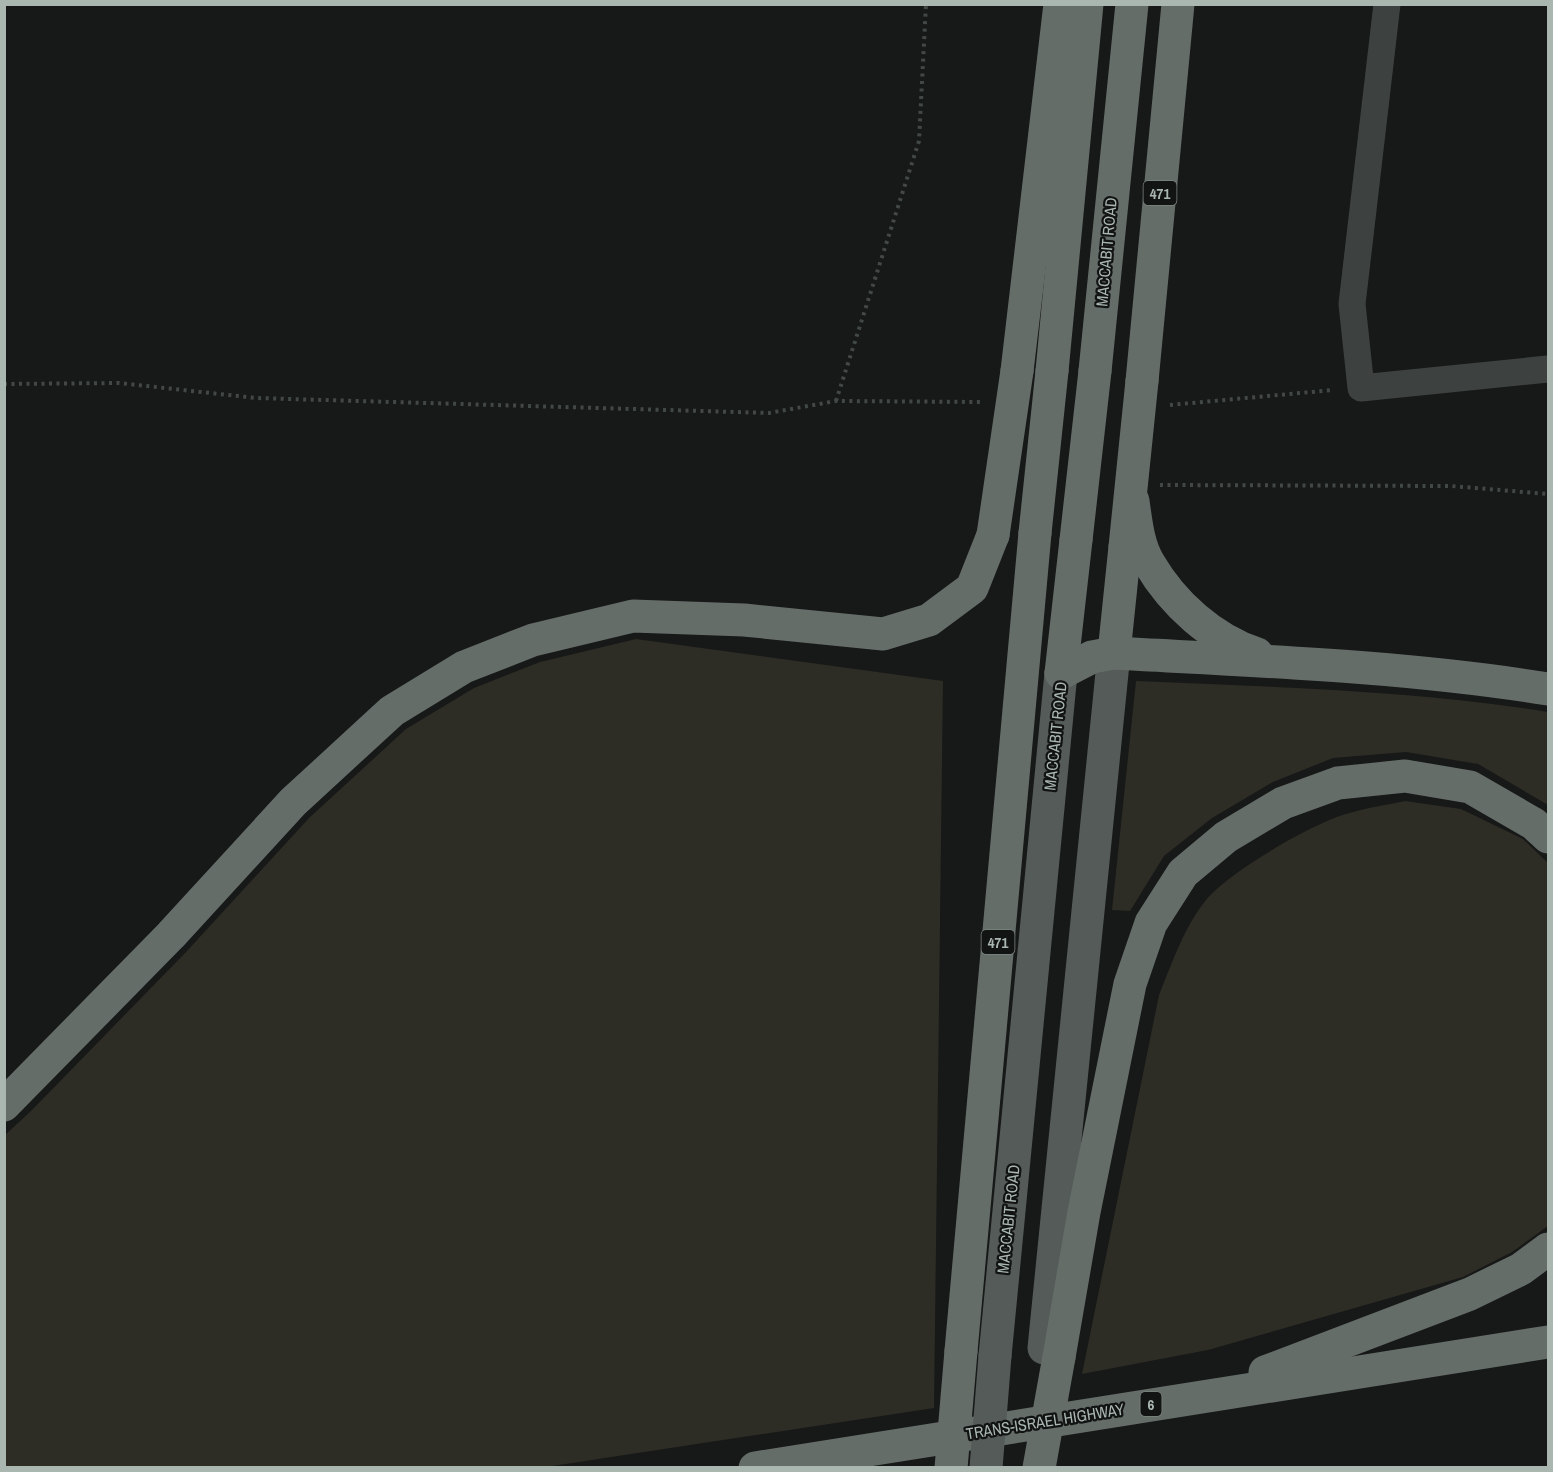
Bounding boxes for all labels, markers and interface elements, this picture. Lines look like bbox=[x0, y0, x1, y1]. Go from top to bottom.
road number: 471 bbox=[1144, 181, 1176, 205]
street label: MACCABIT ROAD bbox=[1090, 197, 1122, 307]
street label: MACCABIT ROAD bbox=[1038, 681, 1072, 791]
road number: 471 bbox=[982, 930, 1014, 954]
street label: MACCABIT ROAD bbox=[991, 1164, 1025, 1274]
road number: 6 bbox=[1140, 1392, 1162, 1416]
street label: TRANS-ISRAEL HIGHWAY bbox=[964, 1398, 1126, 1444]

